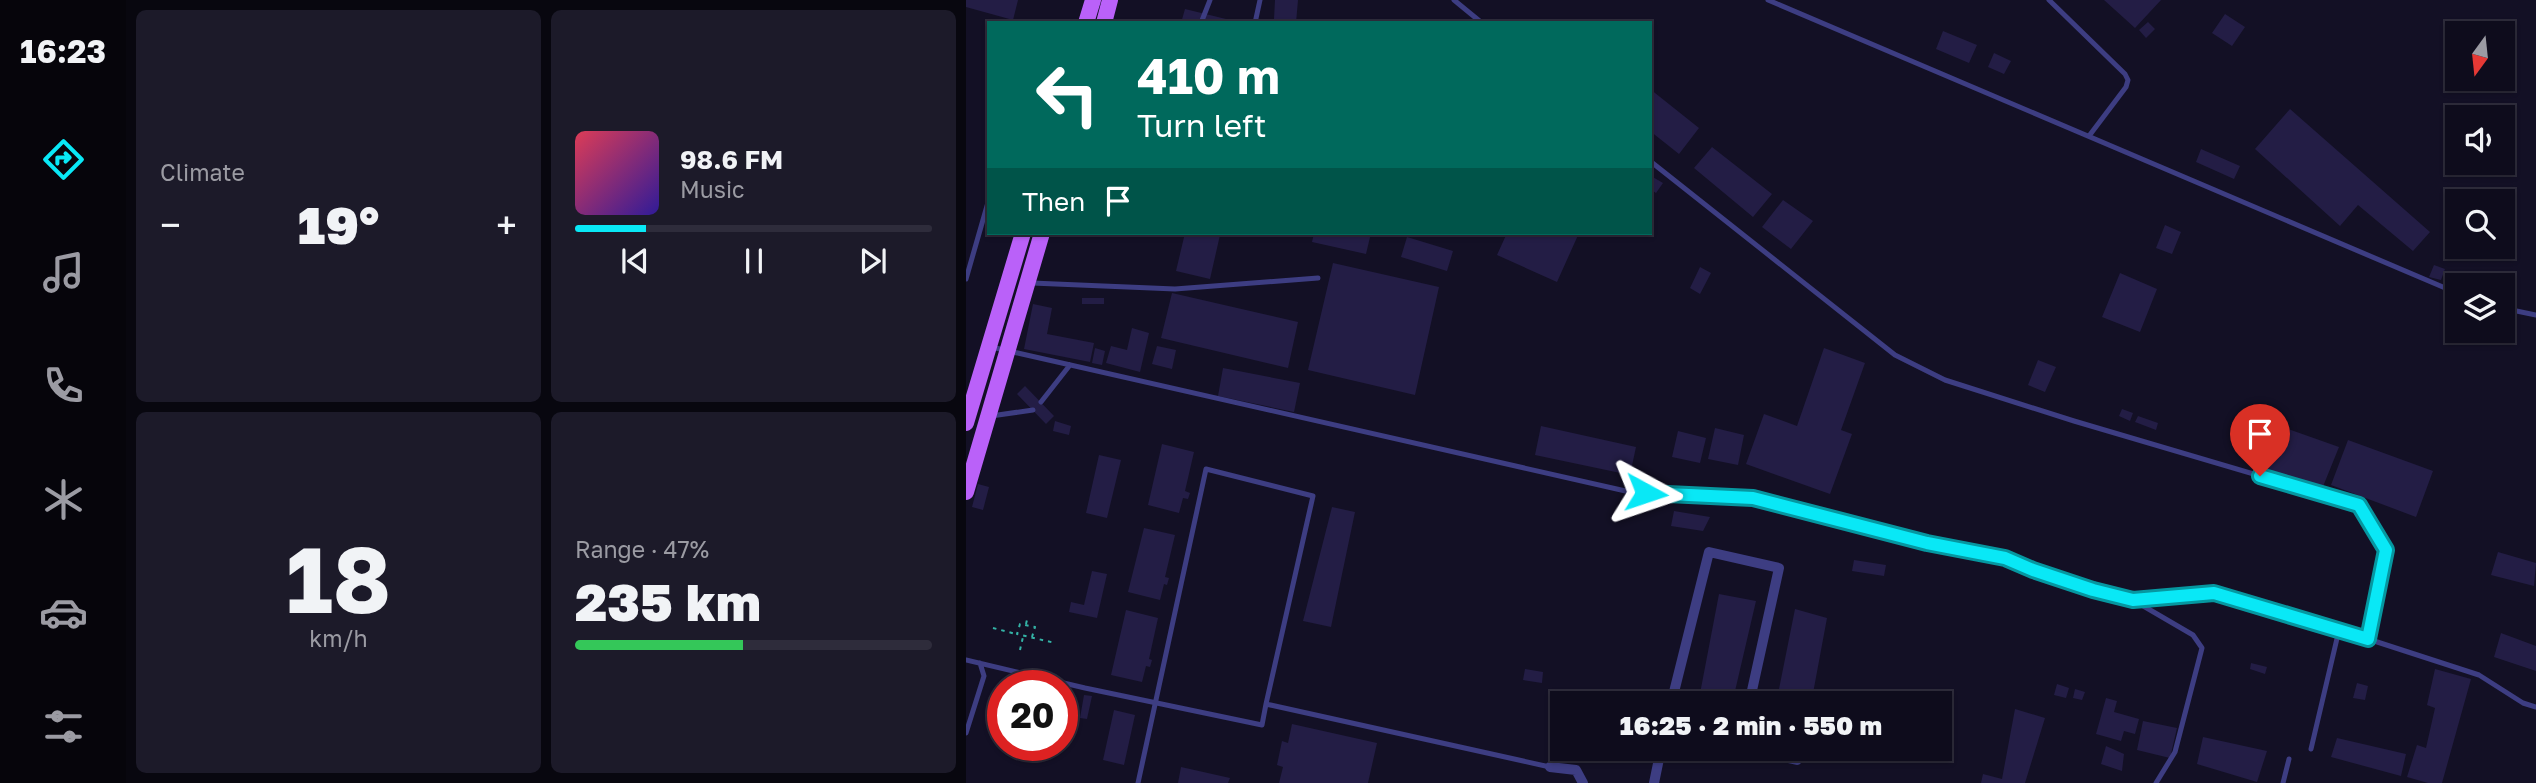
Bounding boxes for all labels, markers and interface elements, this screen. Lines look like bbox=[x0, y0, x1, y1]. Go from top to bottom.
north arrow bbox=[2445, 21, 2515, 91]
map controls bbox=[2445, 21, 2515, 343]
text: 16:23 bbox=[20, 32, 106, 70]
text: 410 m bbox=[1137, 46, 1280, 105]
icon: left bbox=[1022, 49, 1113, 140]
button: sound bbox=[2445, 105, 2515, 175]
text: Turn left bbox=[1137, 106, 1266, 144]
icon: directions bbox=[39, 135, 88, 184]
text: 98.6 FM bbox=[680, 144, 783, 175]
text: Climate bbox=[160, 158, 245, 186]
text: Music bbox=[680, 175, 745, 203]
icon: arrive bbox=[1099, 182, 1137, 220]
text: Then bbox=[1022, 186, 1085, 217]
button: search bbox=[2445, 189, 2515, 259]
text: 19° bbox=[298, 193, 379, 255]
text: − bbox=[160, 202, 181, 247]
text: + bbox=[496, 202, 517, 247]
icon: previous bbox=[616, 242, 654, 280]
icon: pause bbox=[735, 242, 773, 280]
icon: next bbox=[854, 242, 892, 280]
icon: music bbox=[39, 248, 88, 297]
button: layers bbox=[2445, 273, 2515, 343]
icon: phone bbox=[39, 361, 88, 410]
pin bbox=[2230, 404, 2290, 476]
icon: arrive bbox=[2241, 415, 2279, 453]
position arrow bbox=[1609, 456, 1683, 530]
icon: climate bbox=[39, 475, 88, 524]
text: 18 bbox=[286, 524, 391, 633]
text: Range · 47% bbox=[575, 535, 709, 563]
text: 235 km bbox=[575, 570, 761, 632]
icon: car bbox=[39, 588, 88, 637]
text: km/h bbox=[309, 624, 368, 652]
speed limit sign: 20 bbox=[987, 670, 1078, 761]
icon: filters bbox=[39, 702, 88, 751]
text: 16:25 · 2 min · 550 m bbox=[1620, 710, 1882, 741]

